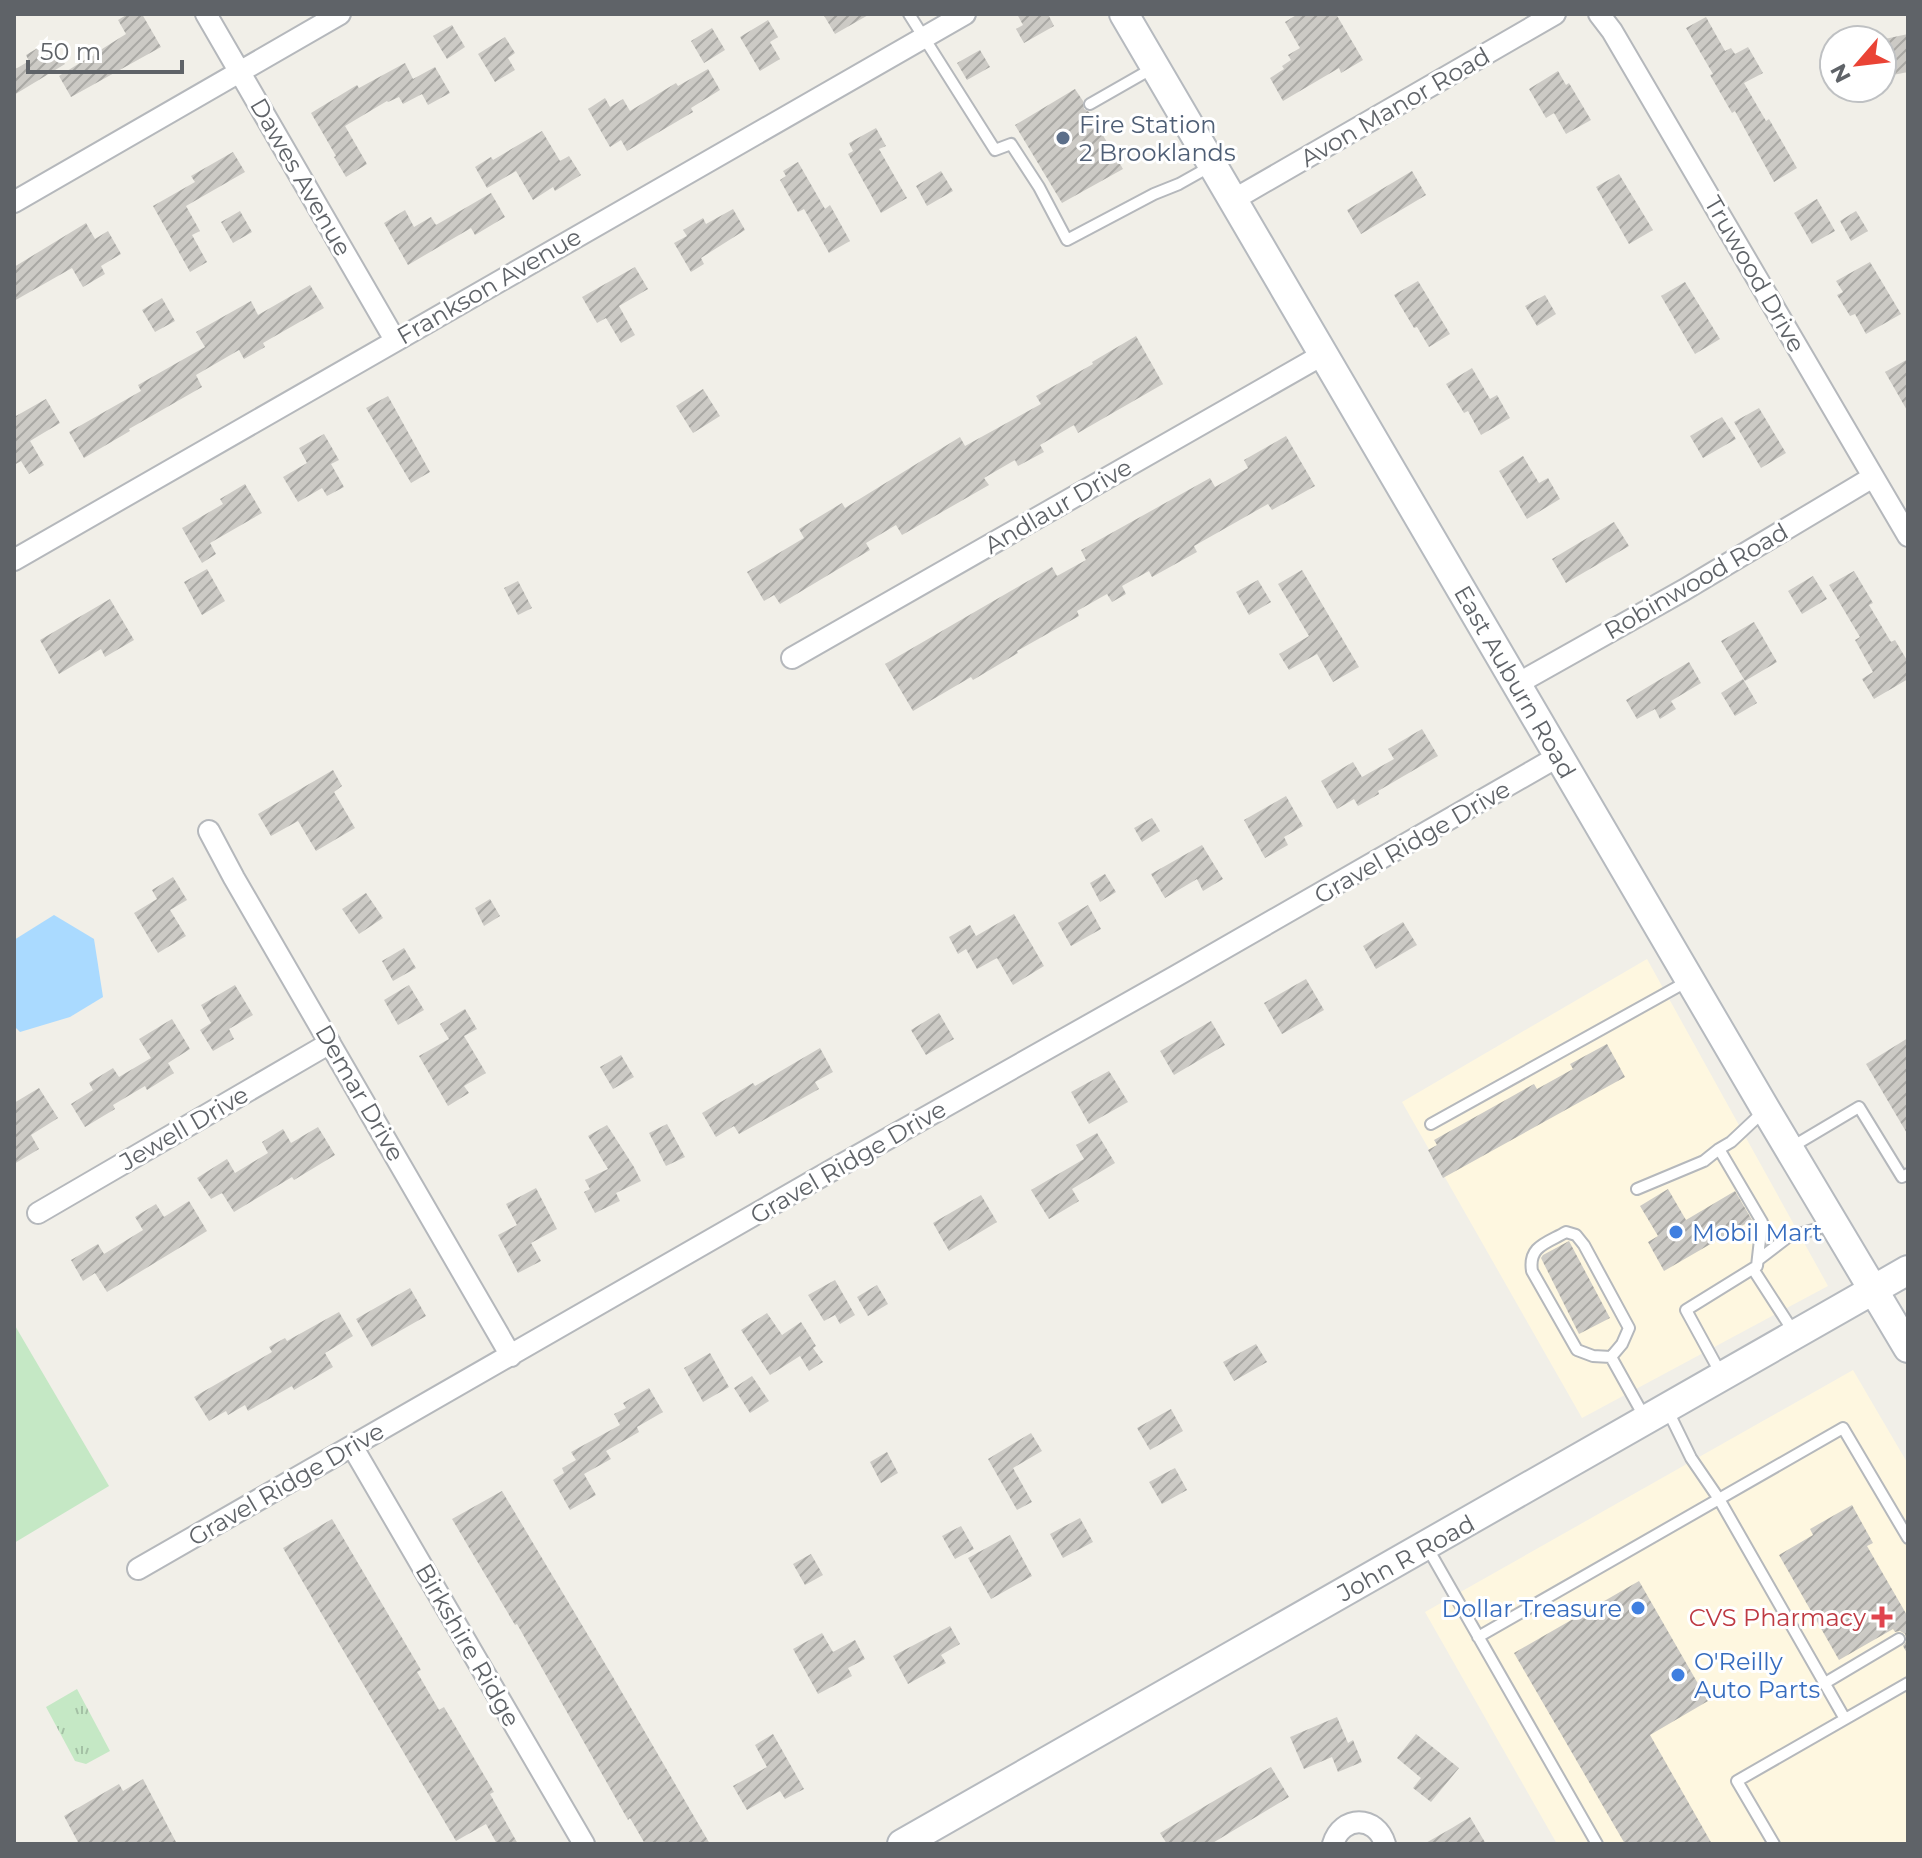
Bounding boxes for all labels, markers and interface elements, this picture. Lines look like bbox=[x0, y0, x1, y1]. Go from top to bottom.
scale bar bbox=[28, 24, 182, 74]
north arrow bbox=[1818, 24, 1898, 104]
text: 50 m bbox=[40, 37, 101, 66]
street label: Avon Manor Road bbox=[1295, 41, 1495, 173]
text: N bbox=[1825, 59, 1857, 87]
street label: Dawes Avenue bbox=[244, 93, 358, 261]
place label: Fire Station 2 Brooklands bbox=[1079, 110, 1236, 167]
marker: Fire Station 2 Brooklands bbox=[1054, 129, 1072, 147]
street label: Truwood Drive bbox=[1699, 191, 1811, 357]
street label: Frankson Avenue bbox=[392, 221, 586, 351]
street label: Andlaur Drive bbox=[979, 452, 1137, 560]
street label: Robinwood Road bbox=[1599, 517, 1793, 645]
street label: East Auburn Road bbox=[1448, 580, 1582, 784]
street label: Gravel Ridge Drive bbox=[1309, 774, 1515, 910]
street label: Demar Drive bbox=[309, 1020, 411, 1166]
street label: Jewell Drive bbox=[114, 1080, 253, 1177]
street label: Gravel Ridge Drive bbox=[745, 1094, 951, 1230]
place label: Mobil Mart bbox=[1692, 1218, 1823, 1247]
marker: Mobil Mart bbox=[1667, 1223, 1685, 1241]
street label: Gravel Ridge Drive bbox=[183, 1416, 389, 1552]
street label: John R Road bbox=[1332, 1508, 1480, 1608]
street label: Birkshire Ridge bbox=[410, 1558, 526, 1732]
place label: Dollar Treasure bbox=[1441, 1594, 1622, 1623]
marker: Dollar Treasure bbox=[1629, 1599, 1647, 1617]
place label: CVS Pharmacy bbox=[1689, 1603, 1866, 1632]
marker: CVS Pharmacy bbox=[1873, 1608, 1891, 1626]
place label: O'Reilly Auto Parts bbox=[1694, 1647, 1820, 1704]
marker: O'Reilly Auto Parts bbox=[1669, 1666, 1687, 1684]

